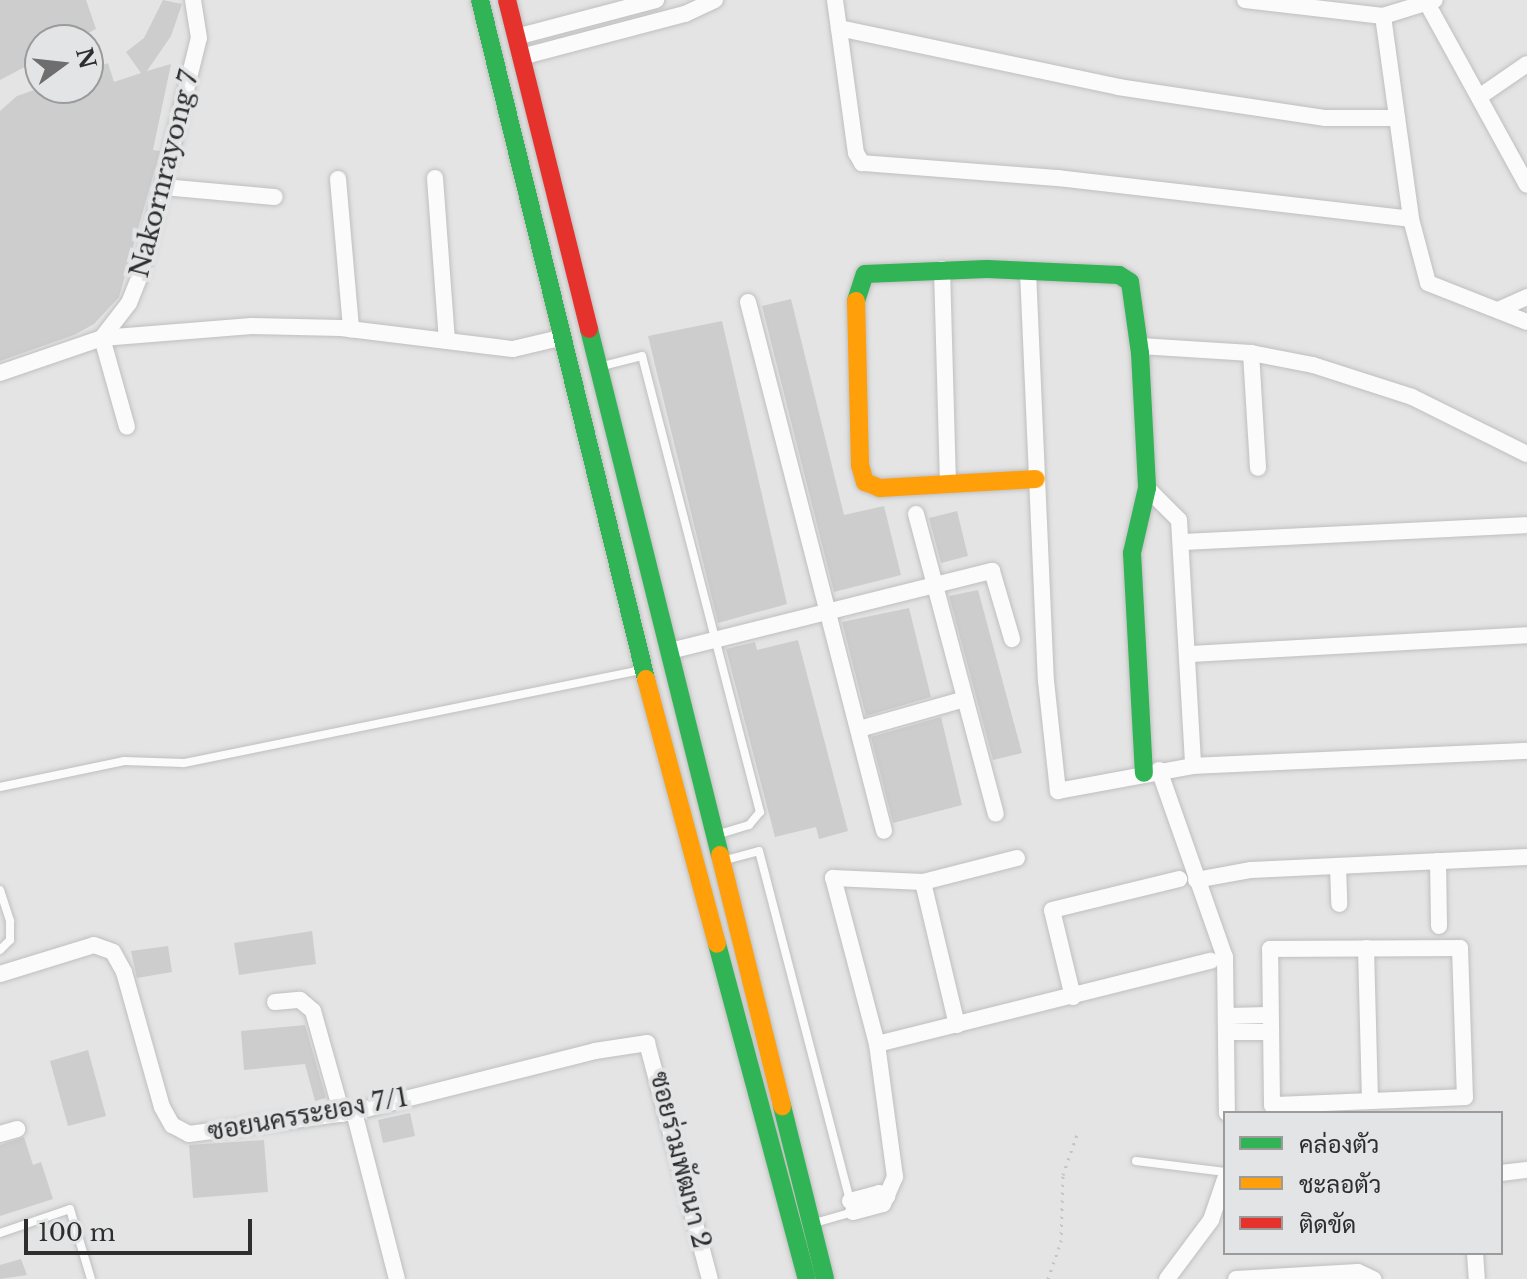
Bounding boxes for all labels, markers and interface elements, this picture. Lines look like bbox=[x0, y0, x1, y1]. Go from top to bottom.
north arrow bbox=[24, 24, 104, 104]
text: N bbox=[70, 45, 101, 72]
street label: Nakornrayong 7 bbox=[124, 67, 206, 281]
street label: ซอยร่วมพัฒนา 2 bbox=[643, 1068, 717, 1252]
street label: ซอยนครระยอง 7/1 bbox=[205, 1082, 411, 1148]
legend bbox=[1223, 1111, 1503, 1255]
text: คล่องตัว bbox=[1299, 1130, 1379, 1159]
text: ชะลอตัว bbox=[1299, 1170, 1381, 1199]
scale bar bbox=[28, 1203, 256, 1253]
text: ติดขัด bbox=[1299, 1210, 1356, 1239]
text: 100 m bbox=[38, 1218, 116, 1247]

